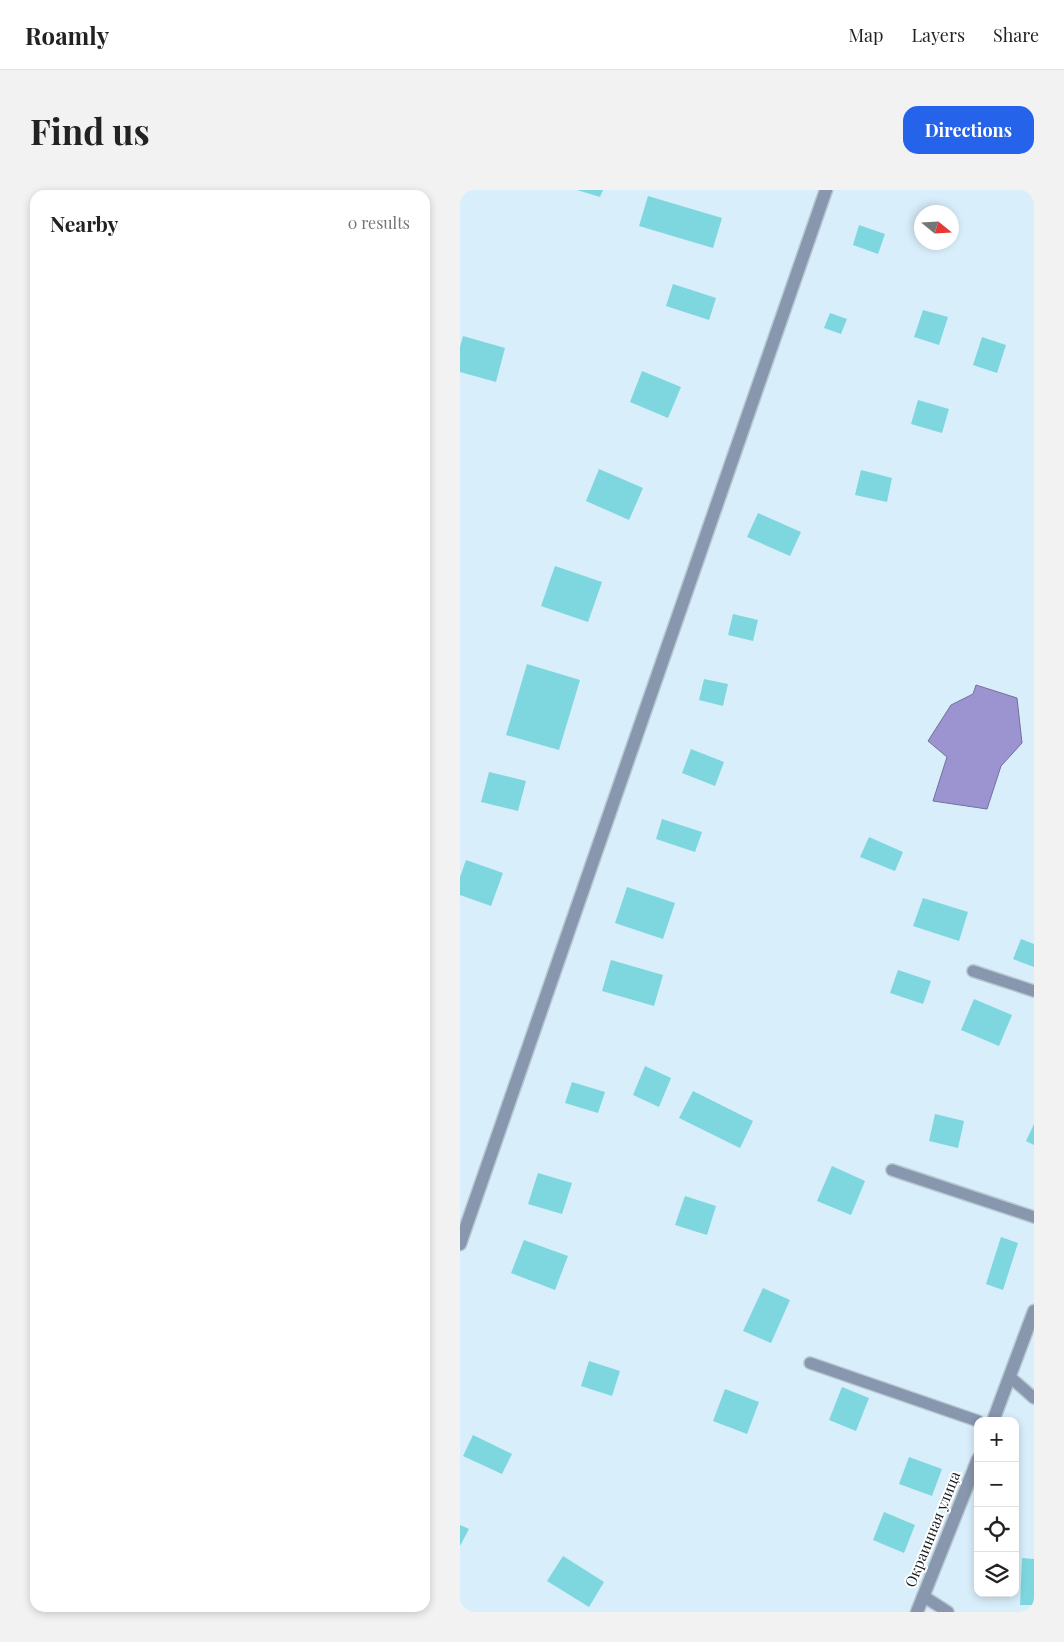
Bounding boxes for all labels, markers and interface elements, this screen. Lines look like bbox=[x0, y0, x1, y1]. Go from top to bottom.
text: Roamly bbox=[25, 19, 109, 51]
text: Map bbox=[848, 23, 883, 47]
text: Layers bbox=[911, 23, 965, 47]
text: Share bbox=[993, 23, 1039, 47]
button: Directions bbox=[903, 106, 1034, 154]
text: Find us bbox=[30, 107, 150, 154]
north arrow bbox=[914, 205, 959, 250]
text: Nearby bbox=[50, 209, 119, 237]
text: 0 results bbox=[348, 212, 410, 233]
map controls bbox=[974, 1417, 1019, 1597]
button: + bbox=[974, 1417, 1019, 1462]
button: − bbox=[974, 1462, 1019, 1507]
street label: Окраинная улица bbox=[900, 1468, 965, 1590]
button: locate bbox=[974, 1507, 1019, 1552]
button: layers bbox=[974, 1552, 1019, 1597]

